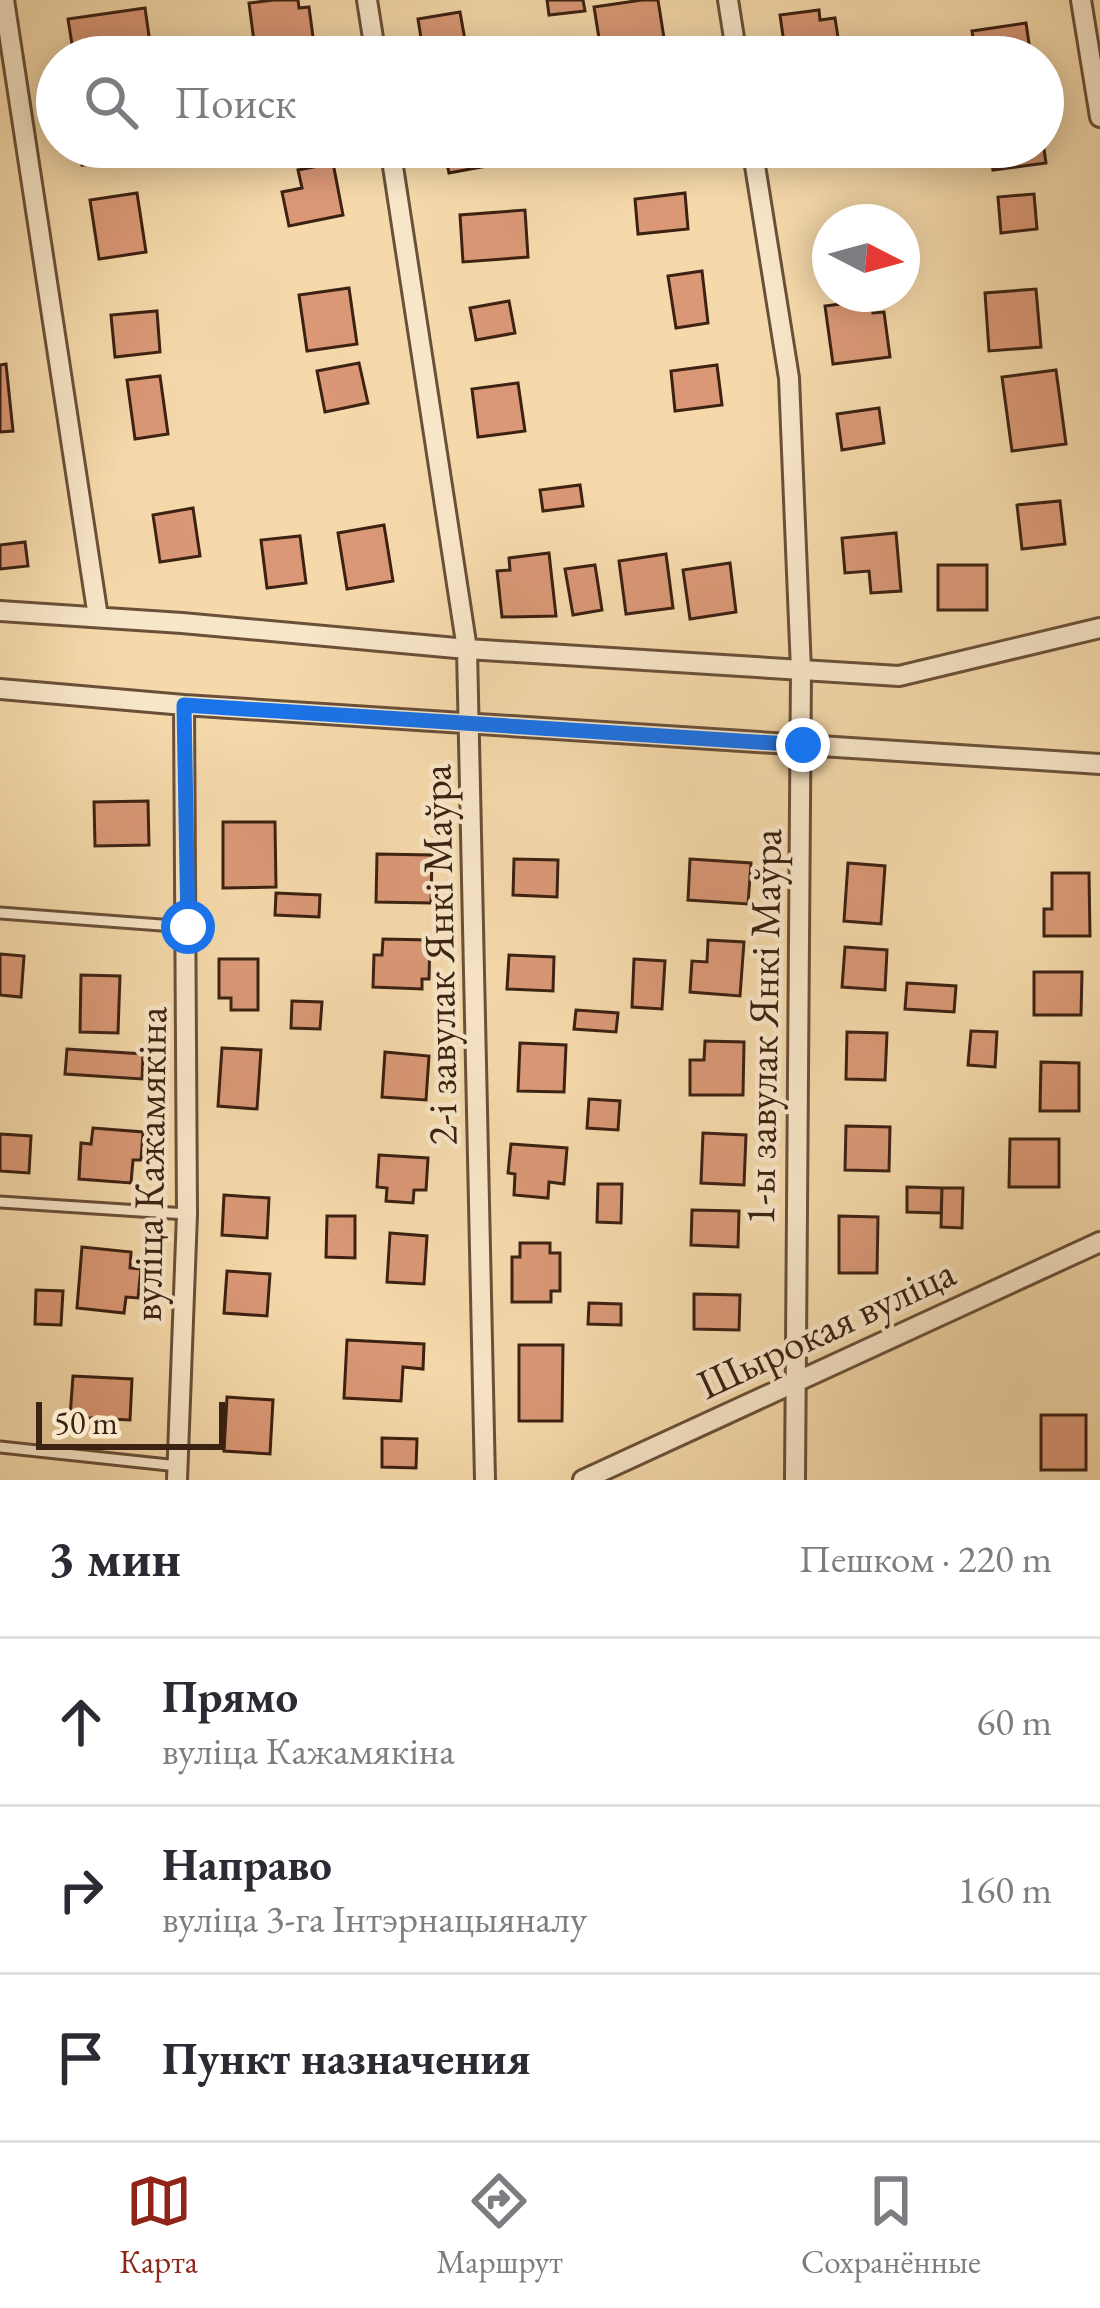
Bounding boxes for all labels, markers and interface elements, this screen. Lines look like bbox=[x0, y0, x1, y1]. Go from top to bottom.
search box bbox=[36, 36, 1064, 168]
icon: search bbox=[78, 69, 144, 135]
text: Поиск bbox=[174, 73, 296, 131]
north arrow bbox=[812, 204, 920, 312]
route end bbox=[776, 718, 830, 772]
street label: 2-і завулак Янкі Маўра bbox=[408, 764, 470, 1146]
street label: 1-ы завулак Янкі Маўра bbox=[732, 828, 794, 1226]
route start bbox=[161, 900, 215, 954]
street label: вуліца Кажамякіна bbox=[119, 1006, 179, 1322]
street label: Шырокая вуліца bbox=[688, 1244, 964, 1412]
scale bar bbox=[36, 1396, 225, 1449]
text: 50 m bbox=[54, 1401, 118, 1444]
text: 3 мин bbox=[48, 1525, 181, 1591]
text: Пешком · 220 m bbox=[799, 1533, 1052, 1584]
text: Прямо bbox=[162, 1667, 298, 1725]
icon: ahead bbox=[48, 1689, 114, 1755]
text: 60 m bbox=[976, 1696, 1052, 1747]
text: вуліца Кажамякіна bbox=[162, 1725, 455, 1776]
text: Направо bbox=[162, 1835, 332, 1893]
icon: right bbox=[48, 1857, 114, 1923]
text: 160 m bbox=[958, 1864, 1052, 1915]
text: вуліца 3-га Інтэрнацыяналу bbox=[162, 1893, 587, 1944]
icon: arrive bbox=[48, 2025, 114, 2091]
text: Пункт назначения bbox=[162, 2029, 531, 2087]
tab: Карта bbox=[119, 2168, 198, 2283]
tab: Маршрут bbox=[436, 2168, 563, 2283]
tab: Сохранённые bbox=[801, 2168, 981, 2283]

